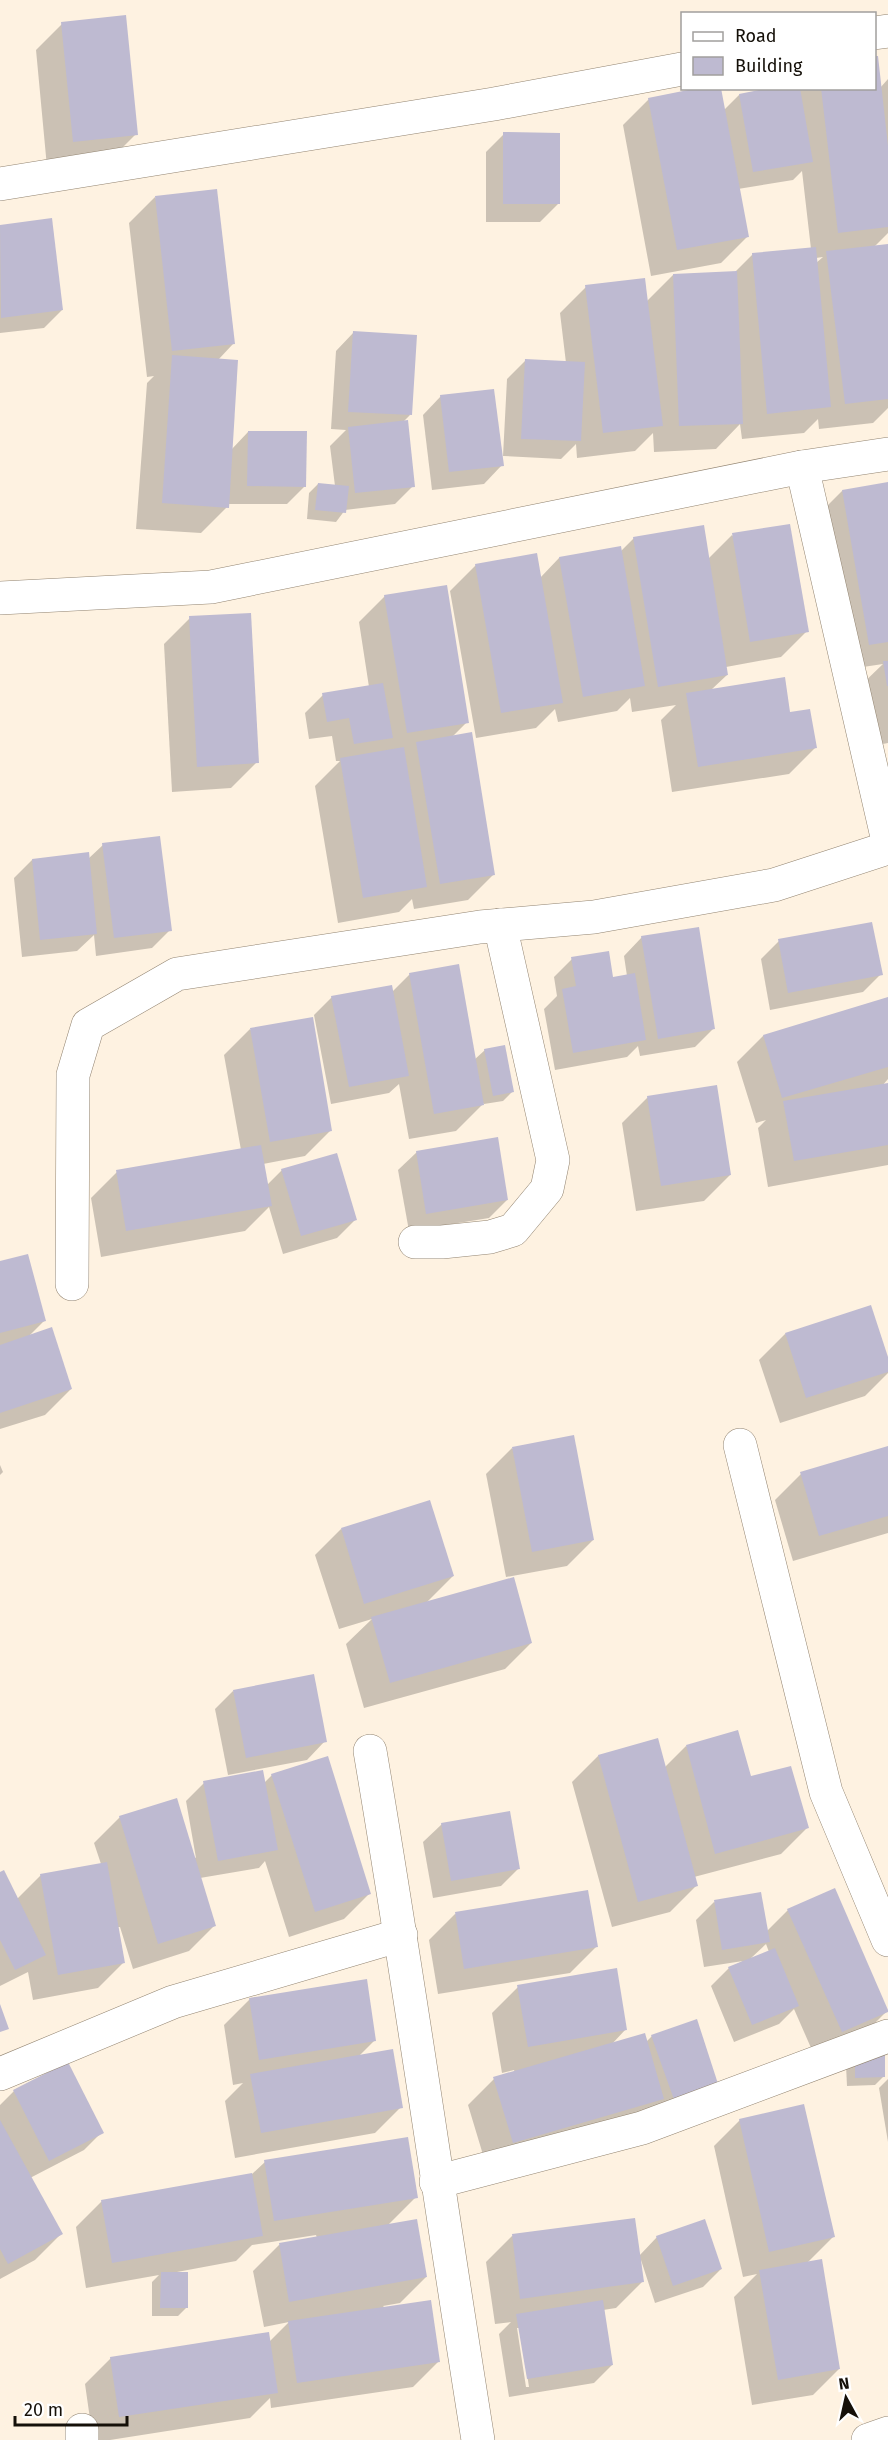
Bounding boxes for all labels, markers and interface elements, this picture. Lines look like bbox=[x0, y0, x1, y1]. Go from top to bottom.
legend bbox=[681, 12, 876, 90]
text: Road bbox=[735, 25, 777, 47]
text: Building bbox=[735, 55, 803, 77]
north arrow bbox=[816, 2368, 876, 2428]
text: N bbox=[837, 2373, 851, 2394]
scale bar bbox=[15, 2389, 128, 2427]
text: 20 m bbox=[24, 2399, 63, 2421]

